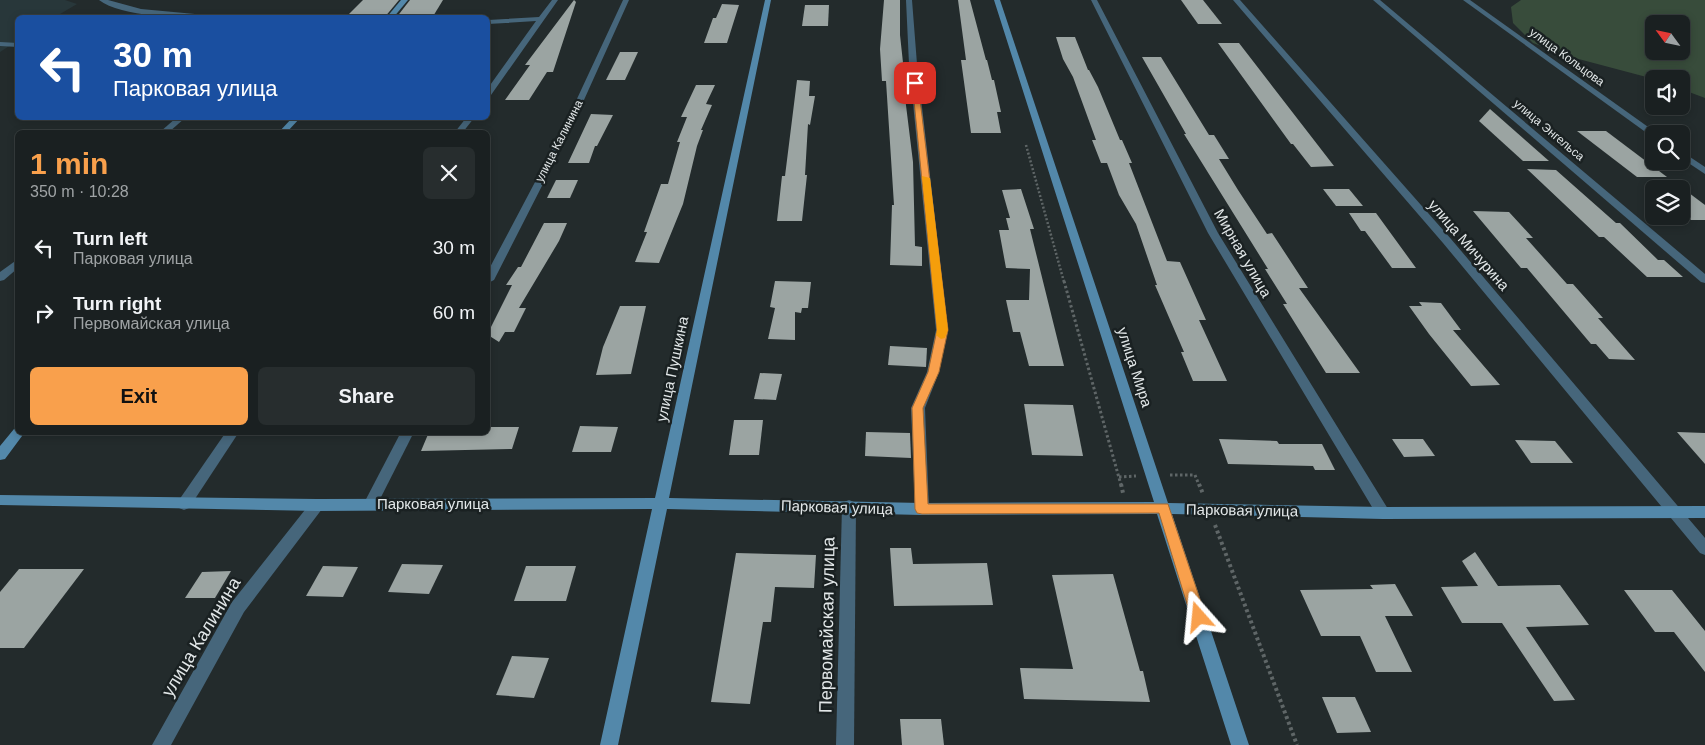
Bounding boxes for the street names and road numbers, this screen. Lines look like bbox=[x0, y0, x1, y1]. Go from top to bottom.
street label: улица Кольцова bbox=[1527, 25, 1607, 89]
street label: улица Энгельса bbox=[1511, 96, 1587, 164]
street label: улица Калинина bbox=[532, 97, 586, 184]
street label: улица Мичурина bbox=[1425, 196, 1513, 294]
street label: Мирная улица bbox=[1211, 206, 1276, 301]
street label: улица Пушкина bbox=[653, 314, 692, 423]
street label: улица Мира bbox=[1114, 325, 1156, 410]
street label: Парковая улица bbox=[377, 495, 490, 512]
street label: Парковая улица bbox=[781, 497, 894, 517]
street label: Парковая улица bbox=[1186, 501, 1299, 519]
street label: Первомайская улица bbox=[815, 536, 839, 713]
street label: улица Калинина bbox=[158, 573, 245, 700]

